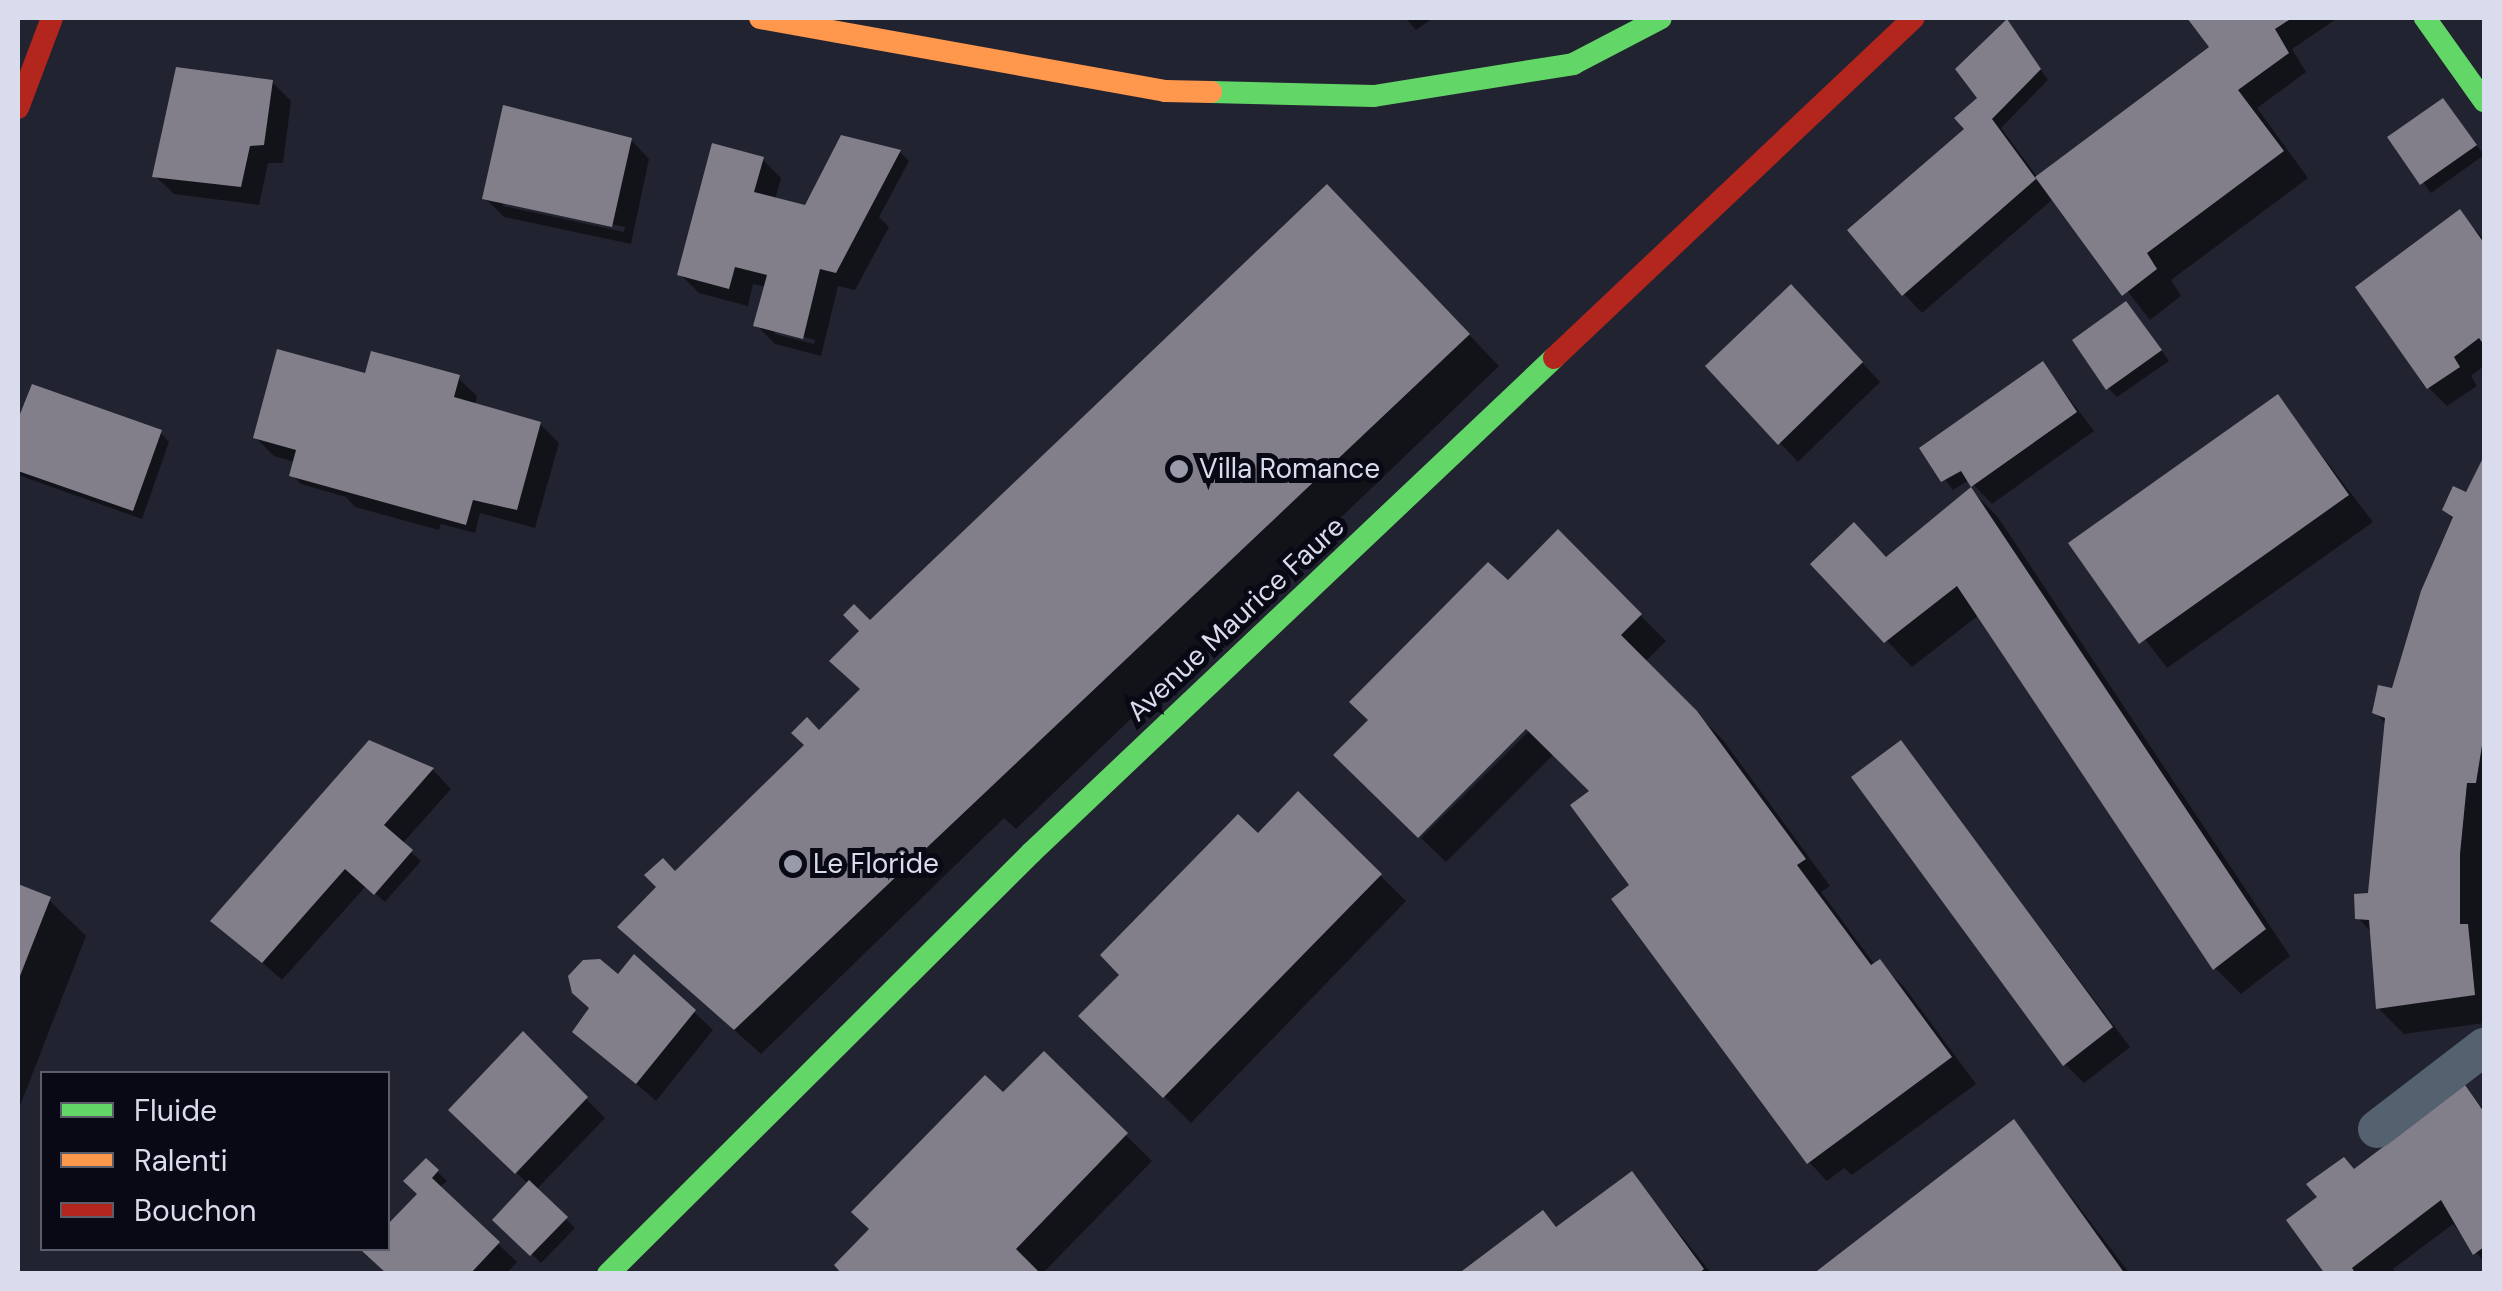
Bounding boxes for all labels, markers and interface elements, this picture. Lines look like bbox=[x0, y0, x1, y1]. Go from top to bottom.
place label: Villa Romance bbox=[1199, 452, 1380, 486]
marker: Villa Romance bbox=[1168, 458, 1190, 480]
street label: Avenue Maurice Faure bbox=[1120, 510, 1352, 728]
place label: Le Floride bbox=[813, 847, 939, 881]
marker: Le Floride bbox=[782, 853, 804, 875]
legend bbox=[40, 1071, 390, 1251]
text: Fluide bbox=[134, 1091, 217, 1130]
text: Ralenti bbox=[134, 1141, 228, 1180]
text: Bouchon bbox=[134, 1191, 257, 1230]

